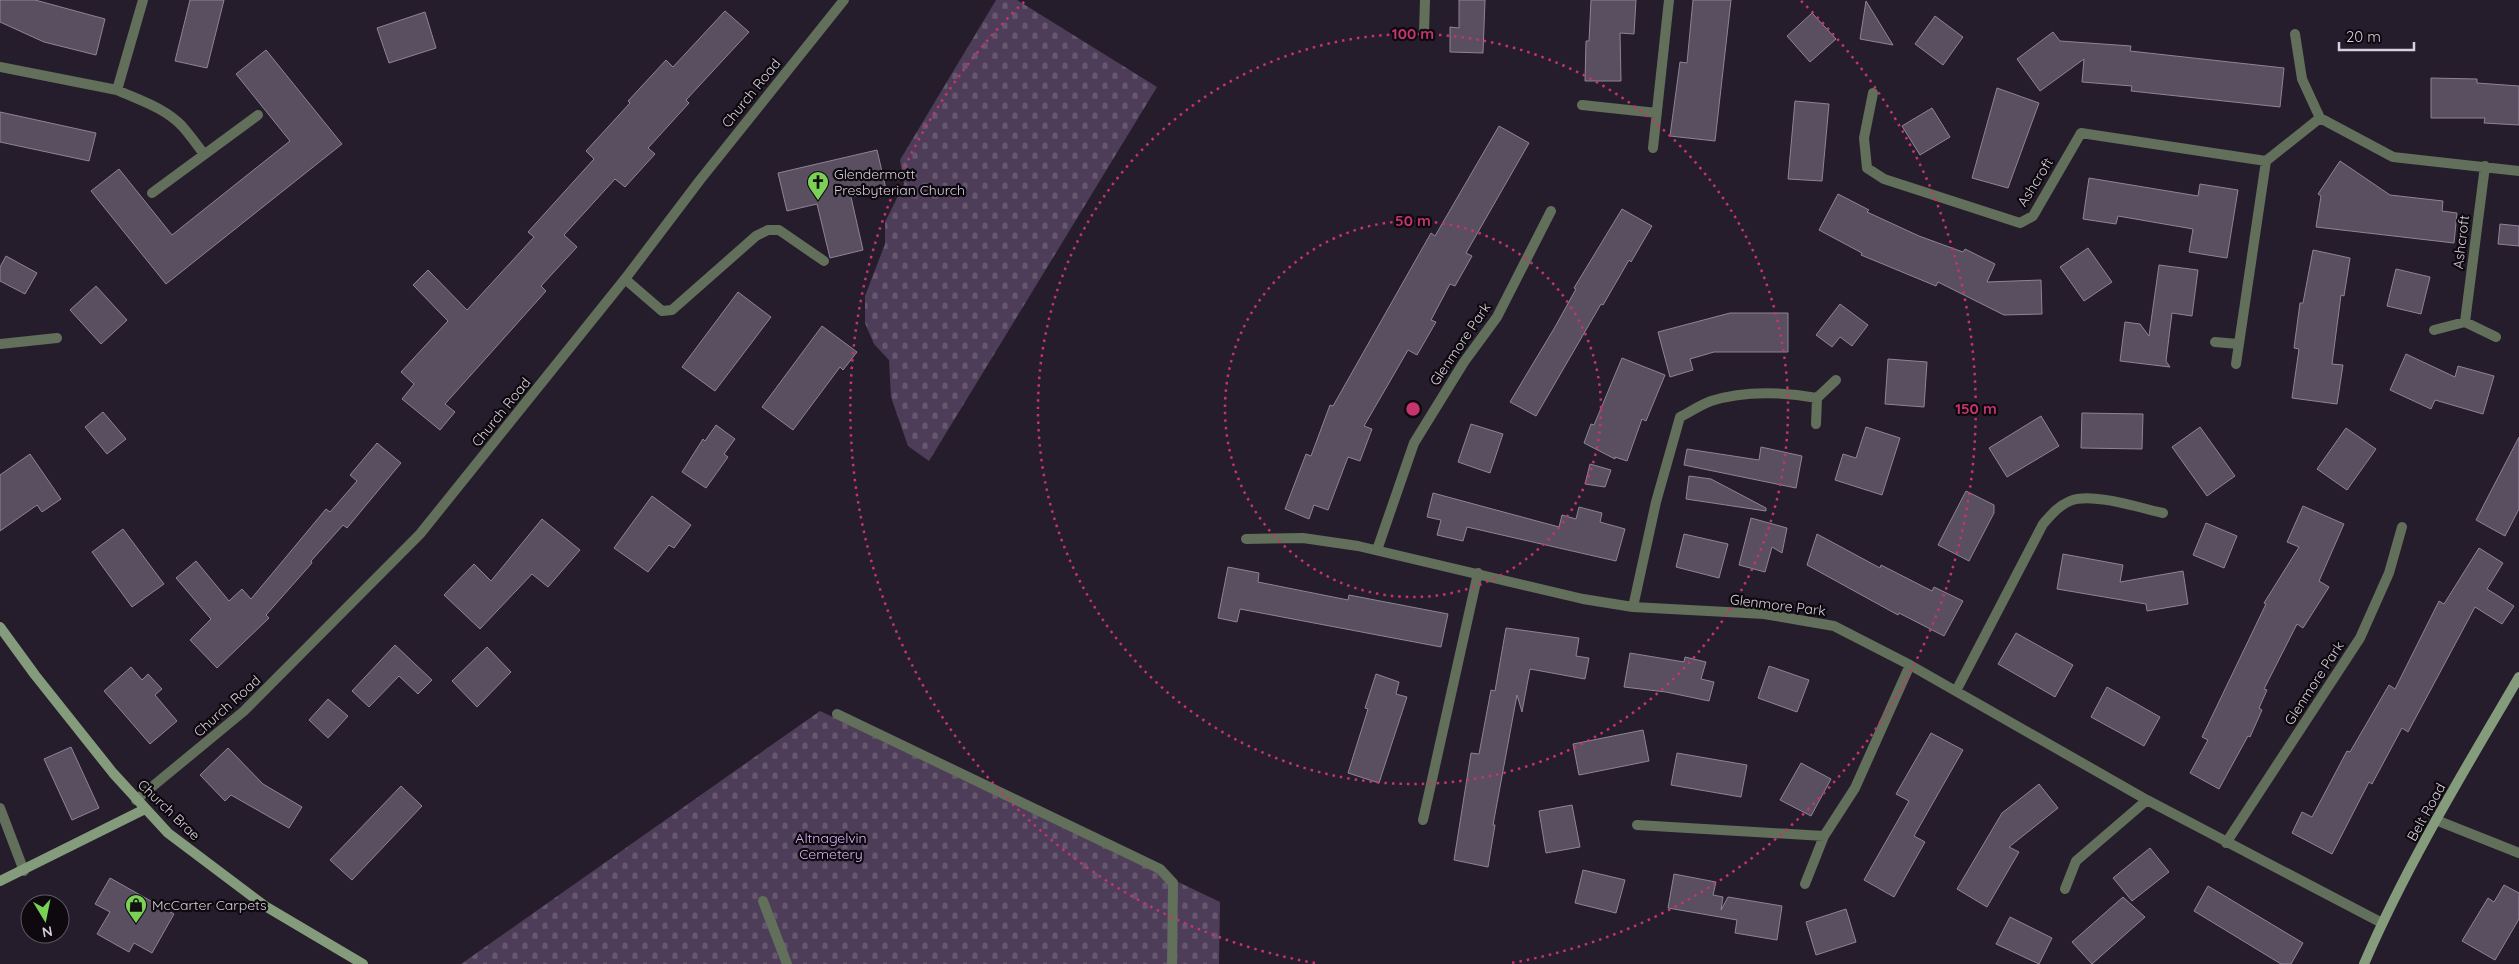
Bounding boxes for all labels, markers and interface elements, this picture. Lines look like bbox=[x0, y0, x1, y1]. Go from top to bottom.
scale bar bbox=[2339, 20, 2414, 52]
text: 100 m bbox=[1392, 24, 1434, 43]
text: 20 m bbox=[2346, 27, 2381, 46]
street label: Church Road bbox=[718, 55, 784, 131]
street label: Ashcroft bbox=[2013, 154, 2057, 210]
place label: Glendermott Presbyterian Church bbox=[834, 165, 965, 199]
church icon: Glendermott Presbyterian Church bbox=[806, 170, 830, 201]
text: 50 m bbox=[1395, 211, 1431, 230]
street label: Ashcroft bbox=[2449, 214, 2473, 270]
street label: Glenmore Park bbox=[1426, 299, 1494, 389]
street label: Church Road bbox=[468, 374, 534, 450]
text: 150 m bbox=[1955, 399, 1997, 418]
centre of rings bbox=[1404, 400, 1422, 418]
street label: Glenmore Park bbox=[1729, 590, 1827, 620]
street label: Glenmore Park bbox=[2280, 638, 2348, 728]
street label: Church Road bbox=[190, 671, 264, 741]
street label: Church Brae bbox=[134, 776, 204, 844]
street label: Belt Road bbox=[2403, 780, 2449, 844]
park label: Altnagelvin Cemetery bbox=[795, 829, 867, 863]
shop icon: McCarter Carpets bbox=[124, 893, 148, 924]
north arrow bbox=[20, 894, 70, 944]
place label: McCarter Carpets bbox=[152, 896, 267, 914]
text: N bbox=[41, 922, 54, 942]

